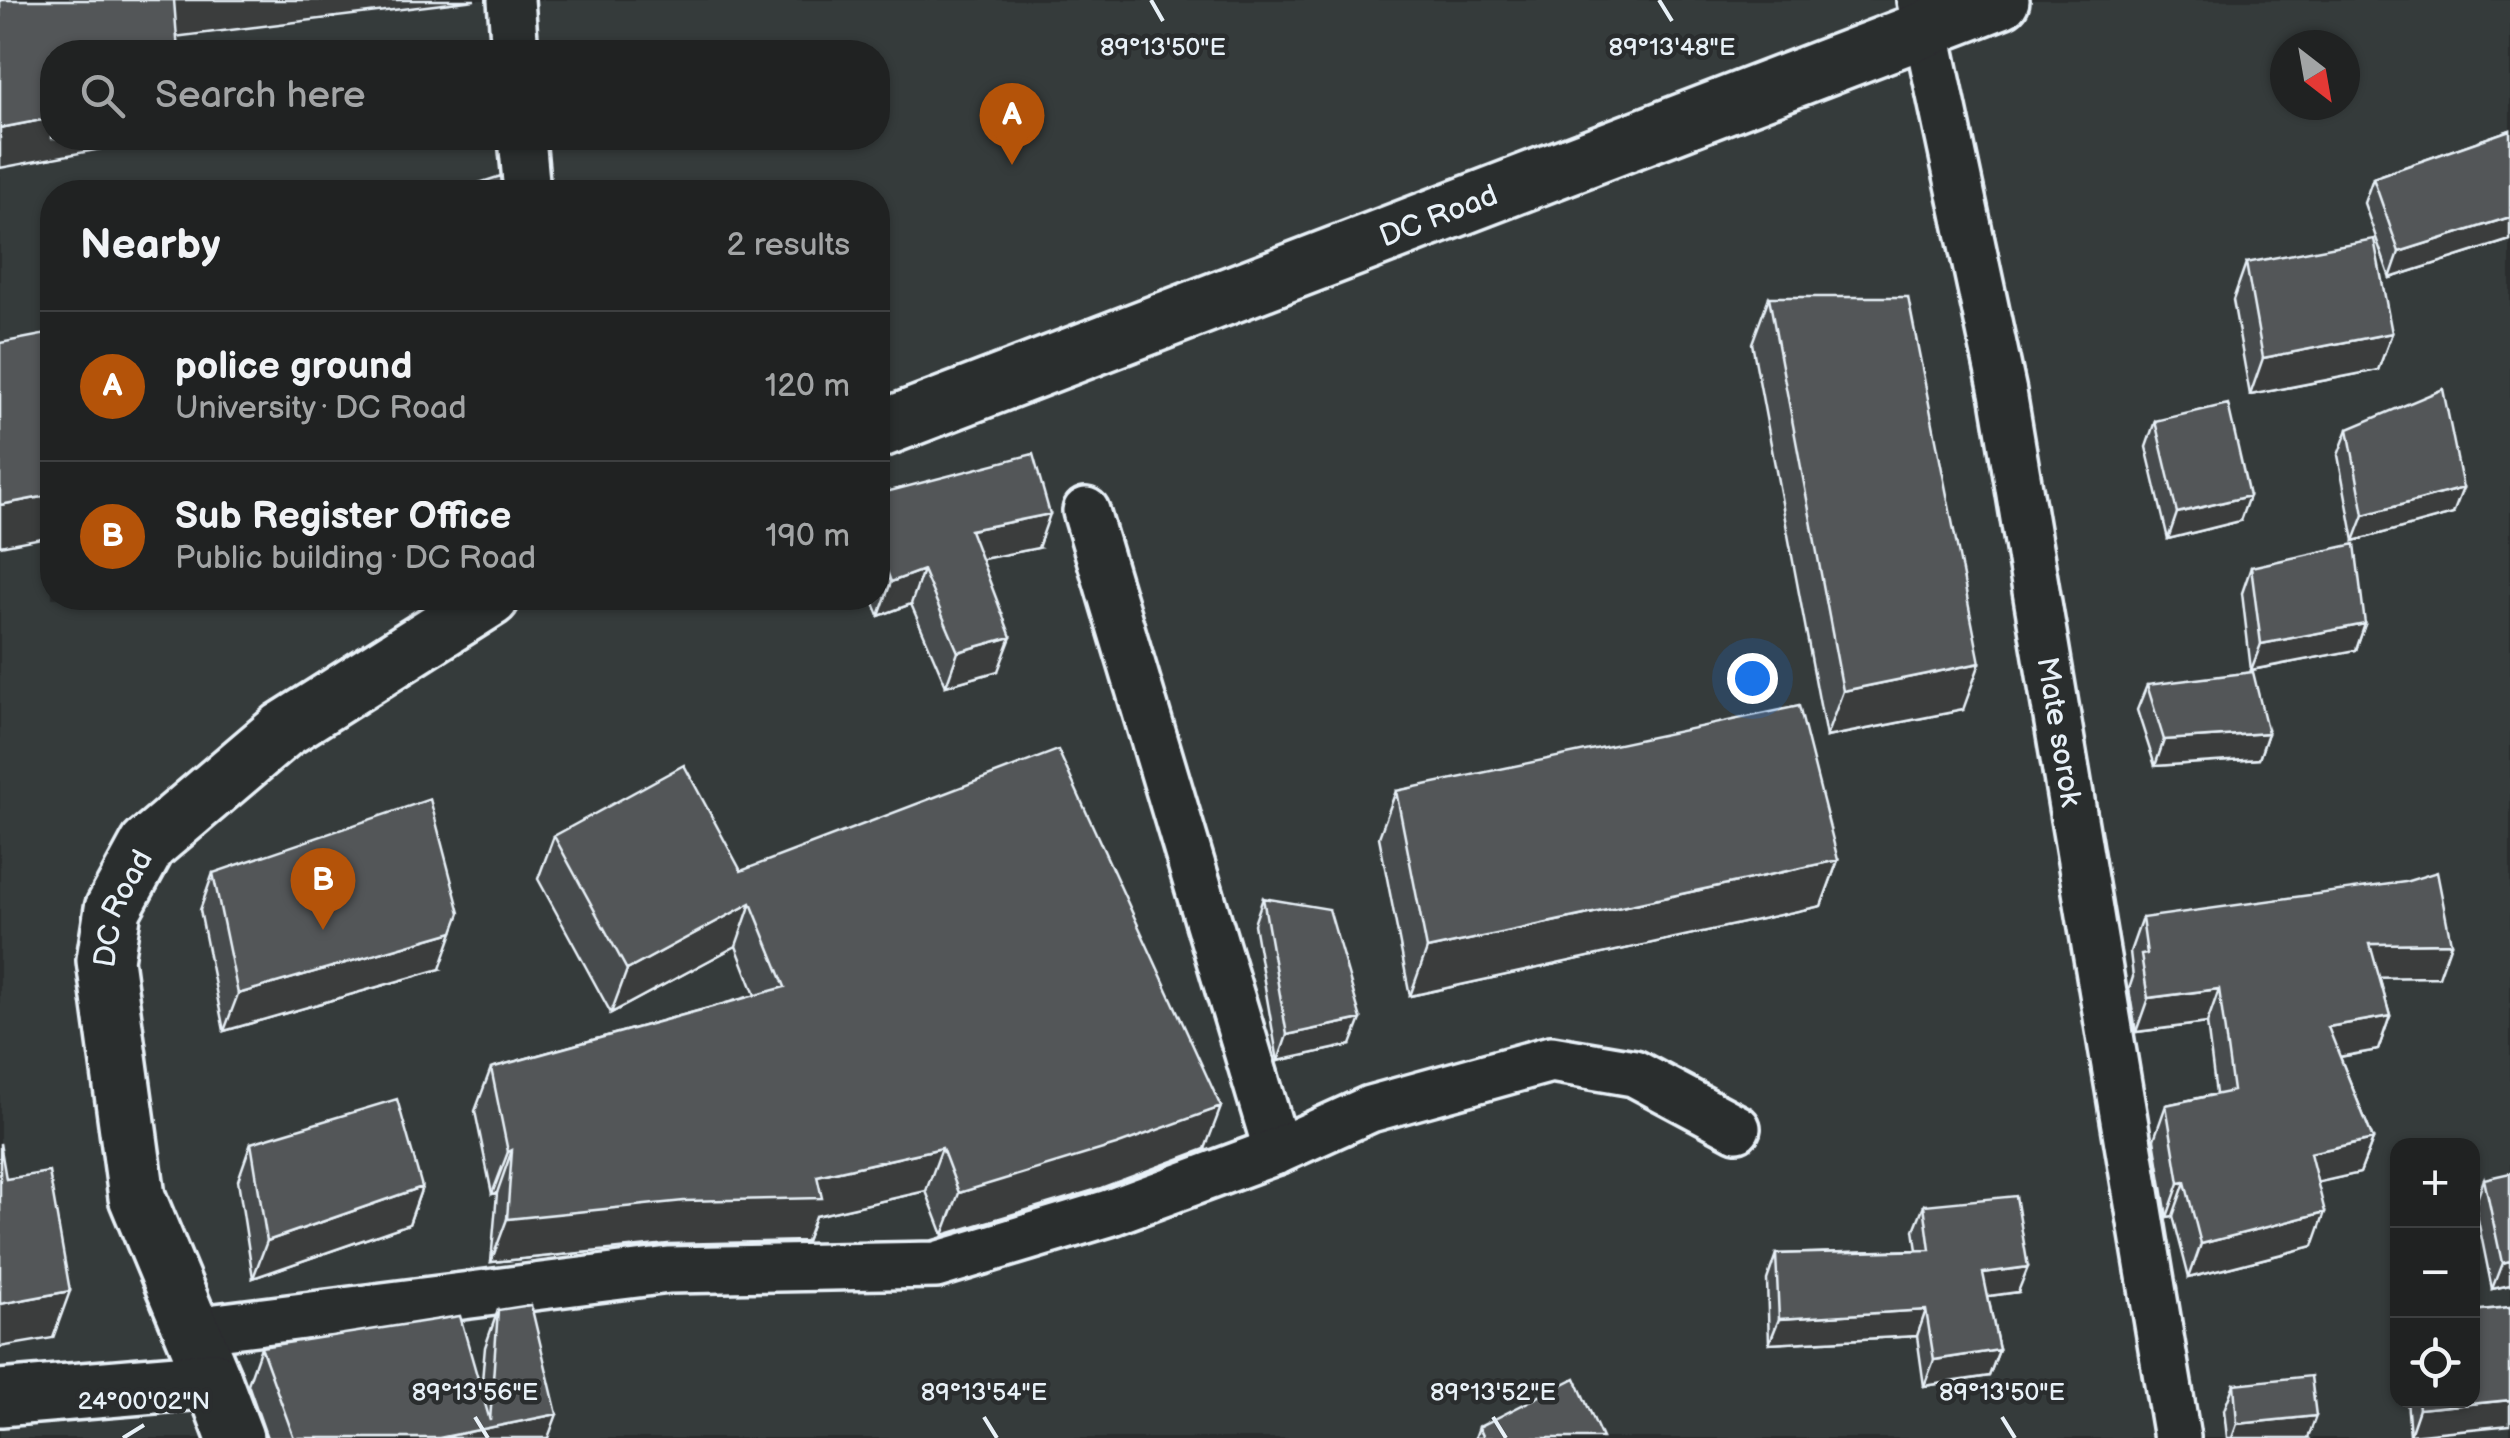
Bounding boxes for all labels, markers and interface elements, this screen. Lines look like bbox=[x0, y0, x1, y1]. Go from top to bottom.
north arrow bbox=[2270, 30, 2360, 120]
text: 89°13'50"E bbox=[1100, 32, 1226, 63]
text: 89°13'48"E bbox=[1609, 32, 1735, 63]
search box bbox=[40, 40, 890, 150]
icon: search bbox=[75, 68, 130, 123]
text: Search here bbox=[155, 73, 366, 118]
pin: A bbox=[980, 82, 1044, 165]
street label: DC Road bbox=[1375, 177, 1503, 255]
text: Nearby bbox=[80, 220, 220, 271]
text: 2 results bbox=[726, 226, 850, 265]
text: police ground bbox=[175, 344, 412, 389]
text: A bbox=[103, 367, 122, 406]
text: 120 m bbox=[765, 367, 850, 406]
text: University · DC Road bbox=[175, 389, 467, 428]
text: Sub Register Office bbox=[175, 494, 511, 539]
text: B bbox=[101, 517, 124, 556]
text: 190 m bbox=[765, 517, 850, 556]
text: Public building · DC Road bbox=[175, 539, 536, 578]
your location bbox=[1727, 653, 1778, 704]
street label: Mate sorok bbox=[2028, 654, 2089, 810]
street label: DC Road bbox=[87, 844, 161, 970]
pin: B bbox=[290, 848, 356, 930]
map controls bbox=[2390, 1138, 2480, 1408]
button: + bbox=[2390, 1138, 2480, 1228]
button: − bbox=[2390, 1228, 2480, 1318]
button: locate bbox=[2390, 1318, 2480, 1408]
text: 89°13'56"E bbox=[412, 1377, 538, 1408]
text: 89°13'54"E bbox=[921, 1377, 1047, 1408]
text: 89°13'52"E bbox=[1430, 1377, 1556, 1408]
text: 89°13'50"E bbox=[1939, 1377, 2065, 1408]
text: 24°00'02"N bbox=[78, 1386, 210, 1417]

